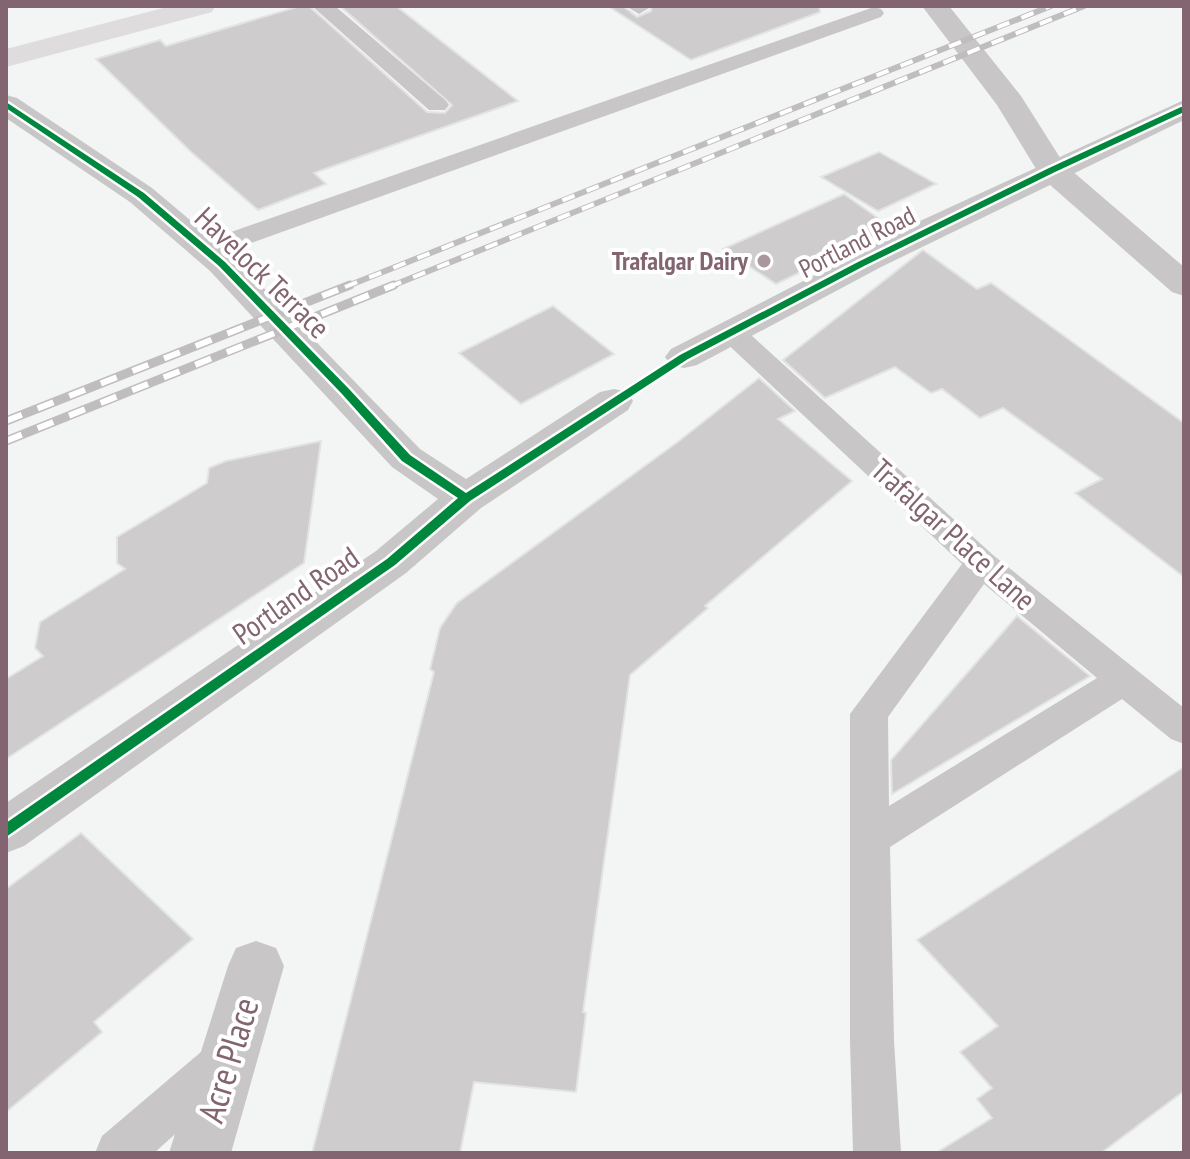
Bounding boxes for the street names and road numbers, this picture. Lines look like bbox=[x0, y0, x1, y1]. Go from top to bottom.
street label: Havelock Terrace bbox=[187, 198, 339, 346]
street label: Portland Road bbox=[793, 198, 920, 285]
street label: Trafalgar Place Lane bbox=[864, 450, 1044, 618]
street label: Portland Road bbox=[224, 537, 366, 652]
street label: Acre Place bbox=[186, 992, 269, 1128]

